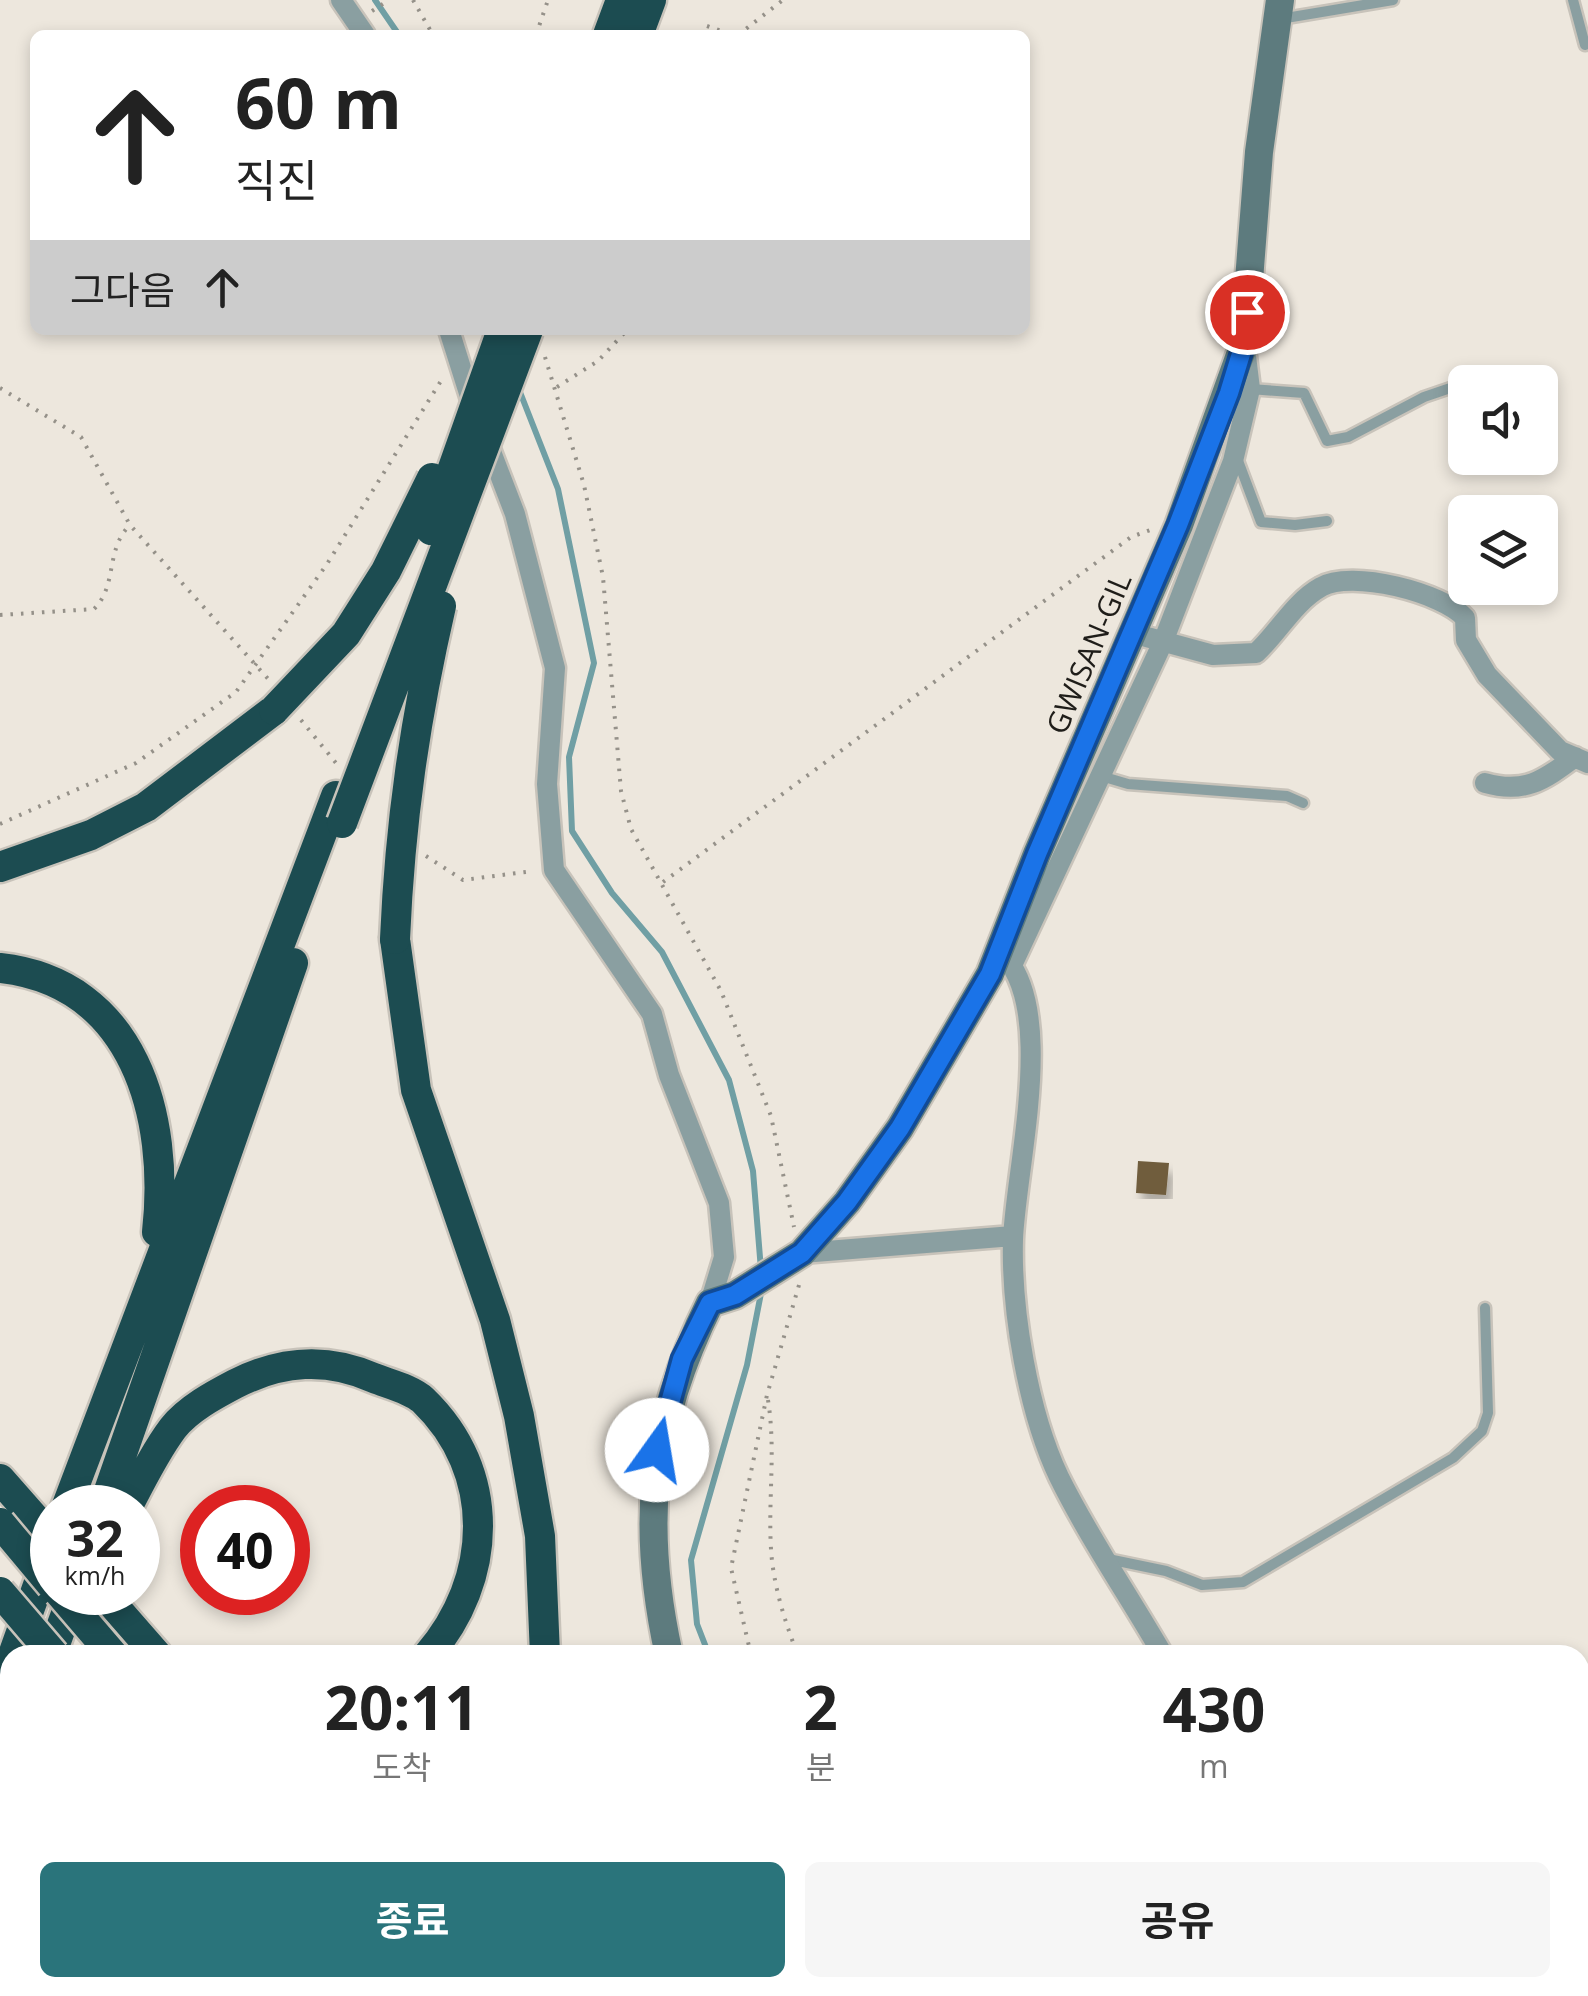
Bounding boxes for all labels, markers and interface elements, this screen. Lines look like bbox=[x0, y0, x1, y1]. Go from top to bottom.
text: 60 m bbox=[235, 54, 402, 150]
icon: ahead bbox=[70, 70, 200, 200]
text: 직진 bbox=[235, 149, 318, 210]
icon: ahead bbox=[195, 260, 250, 315]
text: 그다음 bbox=[70, 263, 175, 315]
pin bbox=[1205, 270, 1290, 355]
icon: arrive bbox=[1220, 285, 1275, 340]
map controls bbox=[1448, 365, 1558, 605]
button: sound bbox=[1448, 365, 1558, 475]
button: layers bbox=[1448, 495, 1558, 605]
street label: GWISAN-GIL bbox=[1036, 566, 1140, 740]
position arrow bbox=[605, 1398, 709, 1502]
speed limit sign: 40 bbox=[180, 1485, 310, 1615]
text: 32 bbox=[66, 1504, 124, 1572]
text: km/h bbox=[65, 1558, 125, 1592]
text: 20:11 bbox=[325, 1666, 479, 1748]
text: 2 bbox=[804, 1666, 838, 1748]
text: 430 bbox=[1162, 1668, 1265, 1750]
text: m bbox=[1199, 1744, 1229, 1787]
text: 도착 bbox=[372, 1745, 431, 1788]
text: 분 bbox=[806, 1745, 835, 1788]
button: 종료 bbox=[40, 1862, 785, 1977]
button: 공유 bbox=[805, 1862, 1550, 1977]

